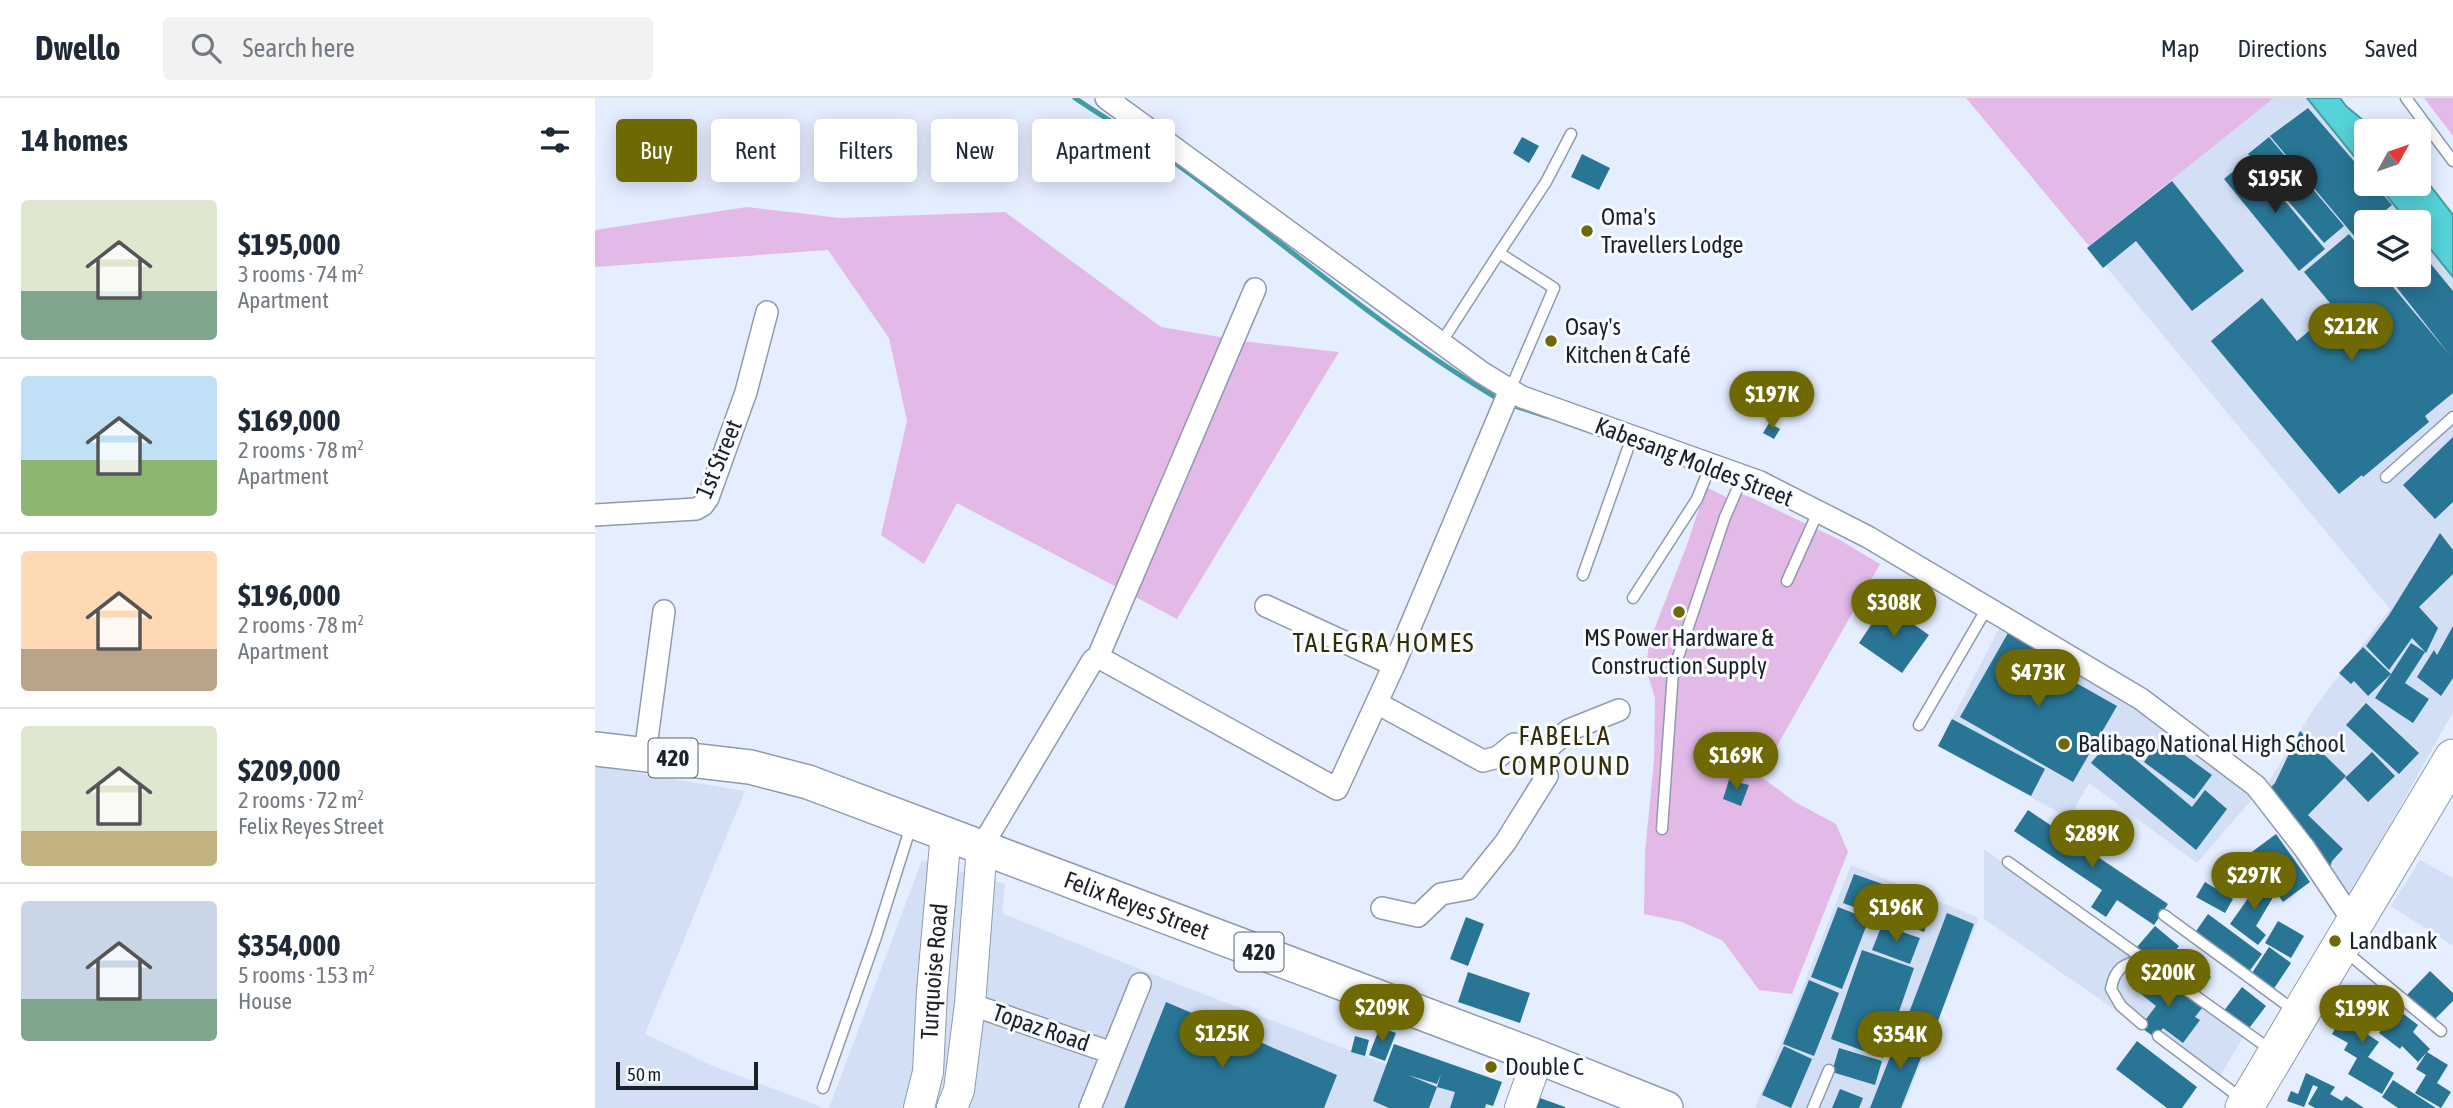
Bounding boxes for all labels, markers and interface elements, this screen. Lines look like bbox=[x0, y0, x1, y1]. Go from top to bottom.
search box bbox=[163, 17, 653, 80]
text: Dwello bbox=[35, 29, 121, 67]
icon: search bbox=[187, 29, 225, 67]
text: Search here bbox=[243, 33, 355, 63]
text: Map bbox=[2161, 35, 2199, 62]
text: Directions bbox=[2237, 35, 2327, 62]
text: Saved bbox=[2365, 35, 2418, 62]
chip: Buy bbox=[616, 119, 697, 182]
chip: Rent bbox=[711, 119, 800, 182]
chip: Filters bbox=[814, 119, 917, 182]
chip: New bbox=[931, 119, 1018, 182]
chip: Apartment bbox=[1032, 119, 1175, 182]
north arrow bbox=[2354, 119, 2431, 196]
map controls bbox=[2354, 119, 2431, 287]
icon: filters bbox=[536, 121, 574, 159]
text: 14 homes bbox=[21, 123, 128, 157]
pin: $195K bbox=[2226, 156, 2324, 215]
text: $195K bbox=[2248, 165, 2302, 191]
place label: Oma's Travellers Lodge bbox=[1601, 203, 1743, 258]
button: layers bbox=[2354, 210, 2431, 287]
marker: Oma's Travellers Lodge bbox=[1579, 223, 1595, 239]
text: $195,000 bbox=[238, 227, 341, 261]
icon: home bbox=[77, 228, 161, 312]
text: 3 rooms · 74 m² bbox=[238, 261, 364, 287]
text: Apartment bbox=[238, 287, 329, 313]
pin: $212K bbox=[2302, 303, 2400, 363]
place label: Osay's Kitchen & Café bbox=[1565, 313, 1691, 368]
text: $212K bbox=[2324, 313, 2378, 339]
marker: Osay's Kitchen & Café bbox=[1543, 333, 1559, 349]
pin: $197K bbox=[1723, 372, 1821, 431]
text: $197K bbox=[1745, 381, 1799, 407]
text: $169,000 bbox=[238, 403, 341, 437]
icon: home bbox=[77, 404, 161, 488]
street label: Kabesang Moldes Street bbox=[1591, 411, 1797, 512]
street label: 1st Street bbox=[690, 415, 747, 502]
text: 2 rooms · 78 m² bbox=[238, 437, 364, 463]
text: Apartment bbox=[238, 463, 329, 489]
text: $196,000 bbox=[238, 578, 341, 612]
icon: home bbox=[77, 579, 161, 663]
pin: $308K bbox=[1845, 580, 1943, 639]
text: $308K bbox=[1867, 589, 1921, 615]
marker: MS Power Hardware & Construction Supply bbox=[1671, 604, 1687, 620]
text: 2 rooms · 78 m² bbox=[238, 612, 364, 638]
place label: MS Power Hardware & Construction Supply bbox=[1584, 624, 1774, 679]
district label: TALEGRA HOMES bbox=[1292, 628, 1476, 658]
text: Apartment bbox=[238, 638, 329, 664]
pin: $473K bbox=[1989, 650, 2087, 709]
text: $473K bbox=[2011, 659, 2065, 685]
district label: FABELLA COMPOUND bbox=[1499, 721, 1631, 781]
place label: Balibago National High School bbox=[2078, 730, 2346, 757]
pin: $169K bbox=[1687, 732, 1785, 792]
marker: Balibago National High School bbox=[2056, 736, 2072, 752]
road number: 420 bbox=[649, 738, 697, 778]
text: $169K bbox=[1709, 742, 1763, 768]
text: $209,000 bbox=[238, 753, 341, 787]
icon: home bbox=[77, 754, 161, 838]
text: 2 rooms · 72 m² bbox=[238, 787, 364, 813]
pin: $289K bbox=[2043, 810, 2141, 870]
text: Felix Reyes Street bbox=[238, 813, 384, 839]
text: $289K bbox=[2065, 820, 2119, 846]
pin: $297K bbox=[2205, 852, 2303, 912]
text: $297K bbox=[2227, 862, 2281, 888]
street label: Felix Reyes Street bbox=[1060, 866, 1213, 945]
pin: $196K bbox=[1847, 884, 1945, 944]
text: $196K bbox=[1869, 894, 1923, 920]
street label: Turquoise Road bbox=[916, 902, 953, 1040]
place label: Landbank bbox=[2349, 927, 2438, 954]
text: $354,000 bbox=[238, 928, 341, 962]
icon: home bbox=[77, 929, 161, 1013]
road number: 420 bbox=[1235, 932, 1283, 972]
marker: Landbank bbox=[2327, 933, 2343, 949]
pin: $200K bbox=[2119, 950, 2217, 1009]
text: $200K bbox=[2141, 959, 2195, 985]
text: 5 rooms · 153 m² bbox=[238, 962, 375, 988]
pin: $209K bbox=[1333, 984, 1431, 1044]
pin: $199K bbox=[2313, 986, 2411, 1045]
text: House bbox=[238, 988, 292, 1014]
text: $209K bbox=[1355, 994, 1409, 1020]
text: $199K bbox=[2335, 995, 2389, 1021]
street label: Topaz Road bbox=[989, 998, 1093, 1057]
pin: $125K bbox=[1173, 1010, 1271, 1070]
pin: $354K bbox=[1851, 1012, 1949, 1071]
text: $125K bbox=[1195, 1020, 1249, 1046]
text: $354K bbox=[1873, 1021, 1927, 1047]
place label: Double C bbox=[1505, 1053, 1584, 1080]
scale bar bbox=[616, 1059, 758, 1091]
marker: Double C bbox=[1483, 1059, 1499, 1075]
text: 50 m bbox=[627, 1063, 661, 1085]

